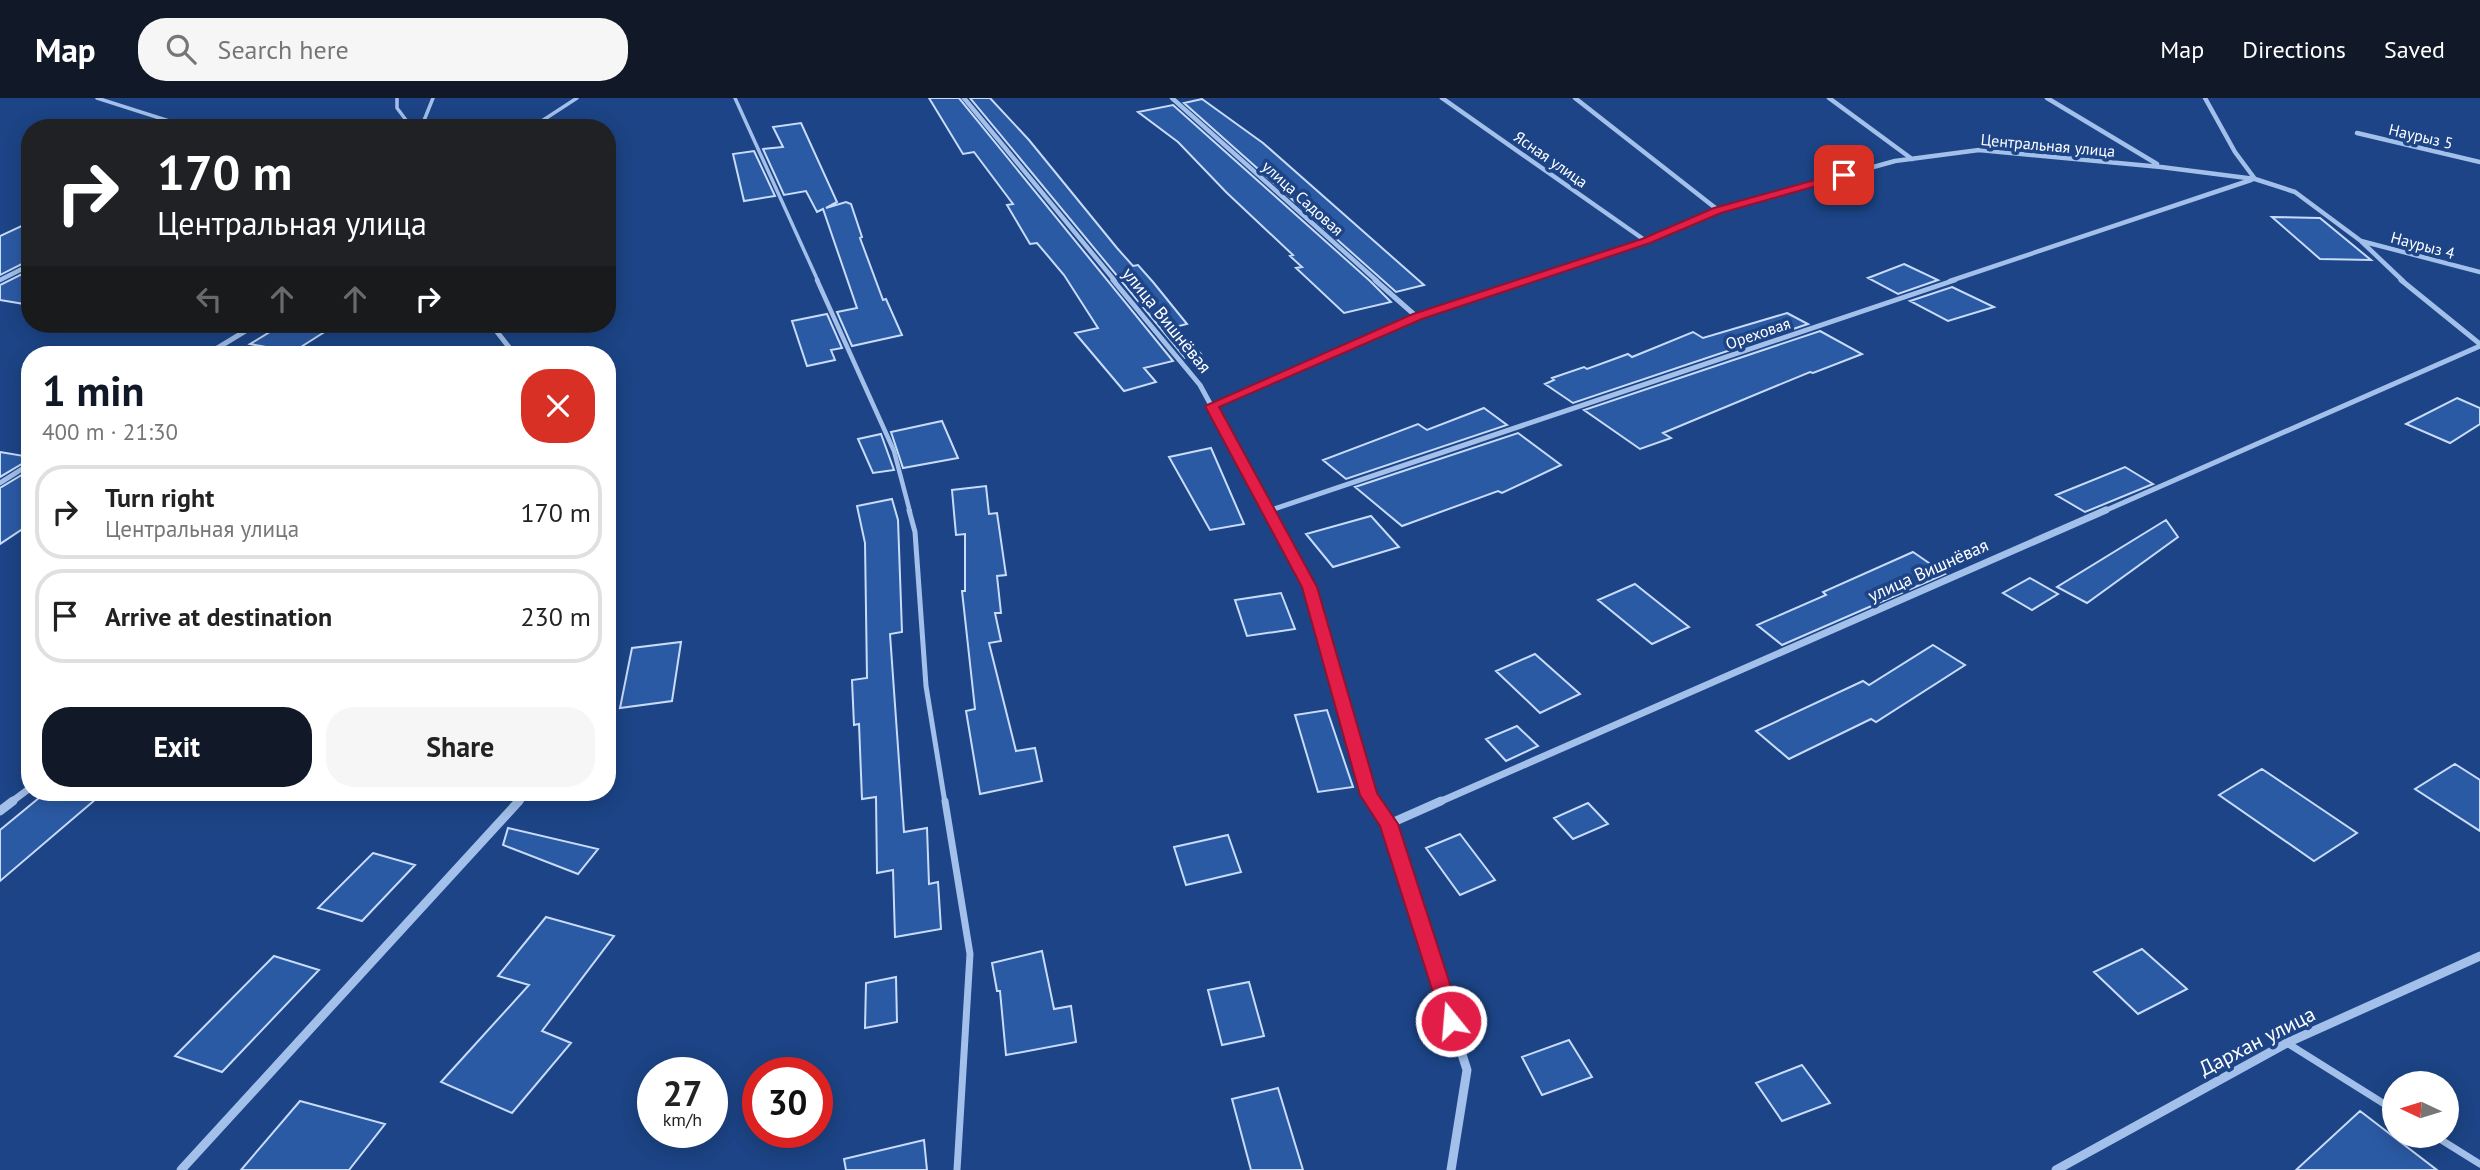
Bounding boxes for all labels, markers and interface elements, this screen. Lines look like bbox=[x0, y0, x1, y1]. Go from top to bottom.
search box bbox=[138, 18, 628, 81]
text: Map bbox=[35, 28, 96, 71]
icon: search bbox=[162, 30, 200, 68]
text: Search here bbox=[218, 33, 349, 66]
text: Map bbox=[2160, 34, 2204, 65]
text: Directions bbox=[2242, 34, 2346, 65]
text: Saved bbox=[2384, 34, 2445, 65]
street label: Наурыз 5 bbox=[2387, 119, 2455, 153]
street label: Ясная улица bbox=[1510, 126, 1592, 192]
street label: Центральная улица bbox=[1980, 129, 2116, 161]
text: 170 m bbox=[157, 140, 292, 204]
pin bbox=[1814, 145, 1874, 205]
icon: right bbox=[42, 147, 133, 238]
street label: улица Садовая bbox=[1258, 156, 1348, 240]
icon: arrive bbox=[1825, 156, 1863, 194]
text: Центральная улица bbox=[157, 202, 427, 244]
street label: Наурыз 4 bbox=[2389, 227, 2457, 263]
street label: улица Вишнёвая bbox=[1117, 262, 1217, 378]
icon: left bbox=[190, 280, 228, 318]
icon: ahead bbox=[263, 280, 301, 318]
icon: ahead bbox=[336, 280, 374, 318]
icon: right bbox=[409, 280, 447, 318]
street label: Ореховая bbox=[1723, 313, 1793, 353]
text: 1 min bbox=[42, 363, 144, 418]
button: close bbox=[521, 369, 595, 443]
text: 400 m · 21:30 bbox=[42, 417, 178, 446]
text: Turn right bbox=[105, 481, 214, 514]
icon: right bbox=[46, 493, 84, 531]
text: 170 m bbox=[520, 496, 591, 529]
text: Центральная улица bbox=[105, 514, 299, 543]
street label: улица Вишнёвая bbox=[1864, 533, 1992, 607]
icon: arrive bbox=[46, 597, 84, 635]
text: Arrive at destination bbox=[105, 600, 332, 633]
text: 230 m bbox=[520, 600, 591, 633]
button: Exit bbox=[42, 707, 312, 787]
button: Share bbox=[326, 707, 595, 787]
position arrow bbox=[1414, 984, 1488, 1058]
street label: Дархан улица bbox=[2194, 1000, 2320, 1082]
speed limit sign: 30 bbox=[742, 1057, 833, 1148]
text: 27 bbox=[663, 1070, 702, 1116]
north arrow bbox=[2382, 1071, 2459, 1148]
map controls bbox=[2382, 1071, 2459, 1148]
text: km/h bbox=[663, 1108, 702, 1131]

